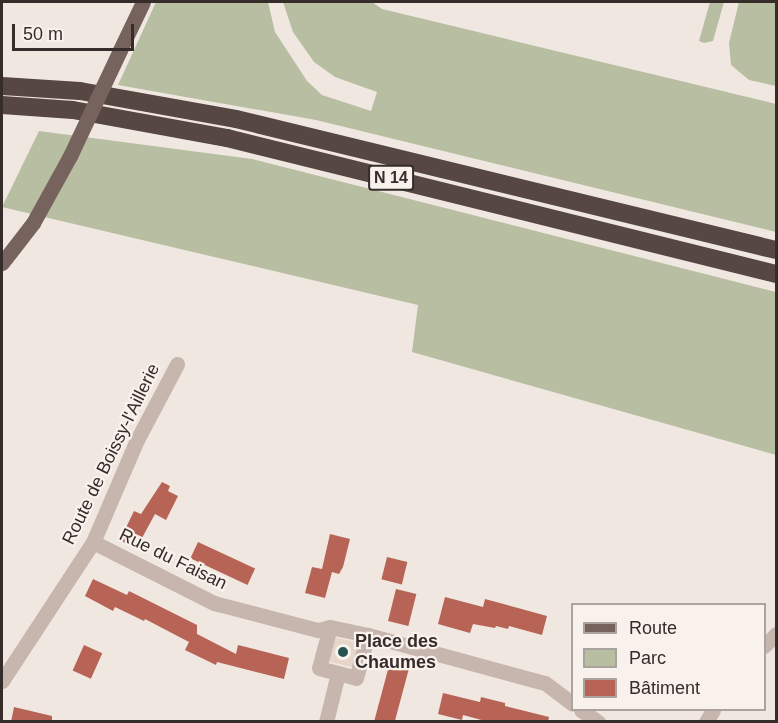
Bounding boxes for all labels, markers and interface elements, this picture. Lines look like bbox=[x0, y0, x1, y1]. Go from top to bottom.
scale bar bbox=[15, 12, 136, 50]
text: 50 m bbox=[23, 24, 63, 44]
road number: N 14 bbox=[367, 165, 415, 191]
street label: Route de Boissy-l'Aillerie bbox=[58, 360, 164, 548]
street label: Rue du Faisan bbox=[116, 524, 230, 594]
legend bbox=[571, 603, 766, 711]
text: Route bbox=[629, 618, 677, 638]
place label: Place des Chaumes bbox=[355, 631, 438, 674]
marker: Place des Chaumes bbox=[336, 645, 350, 659]
text: Parc bbox=[629, 648, 666, 668]
text: Bâtiment bbox=[629, 678, 700, 698]

